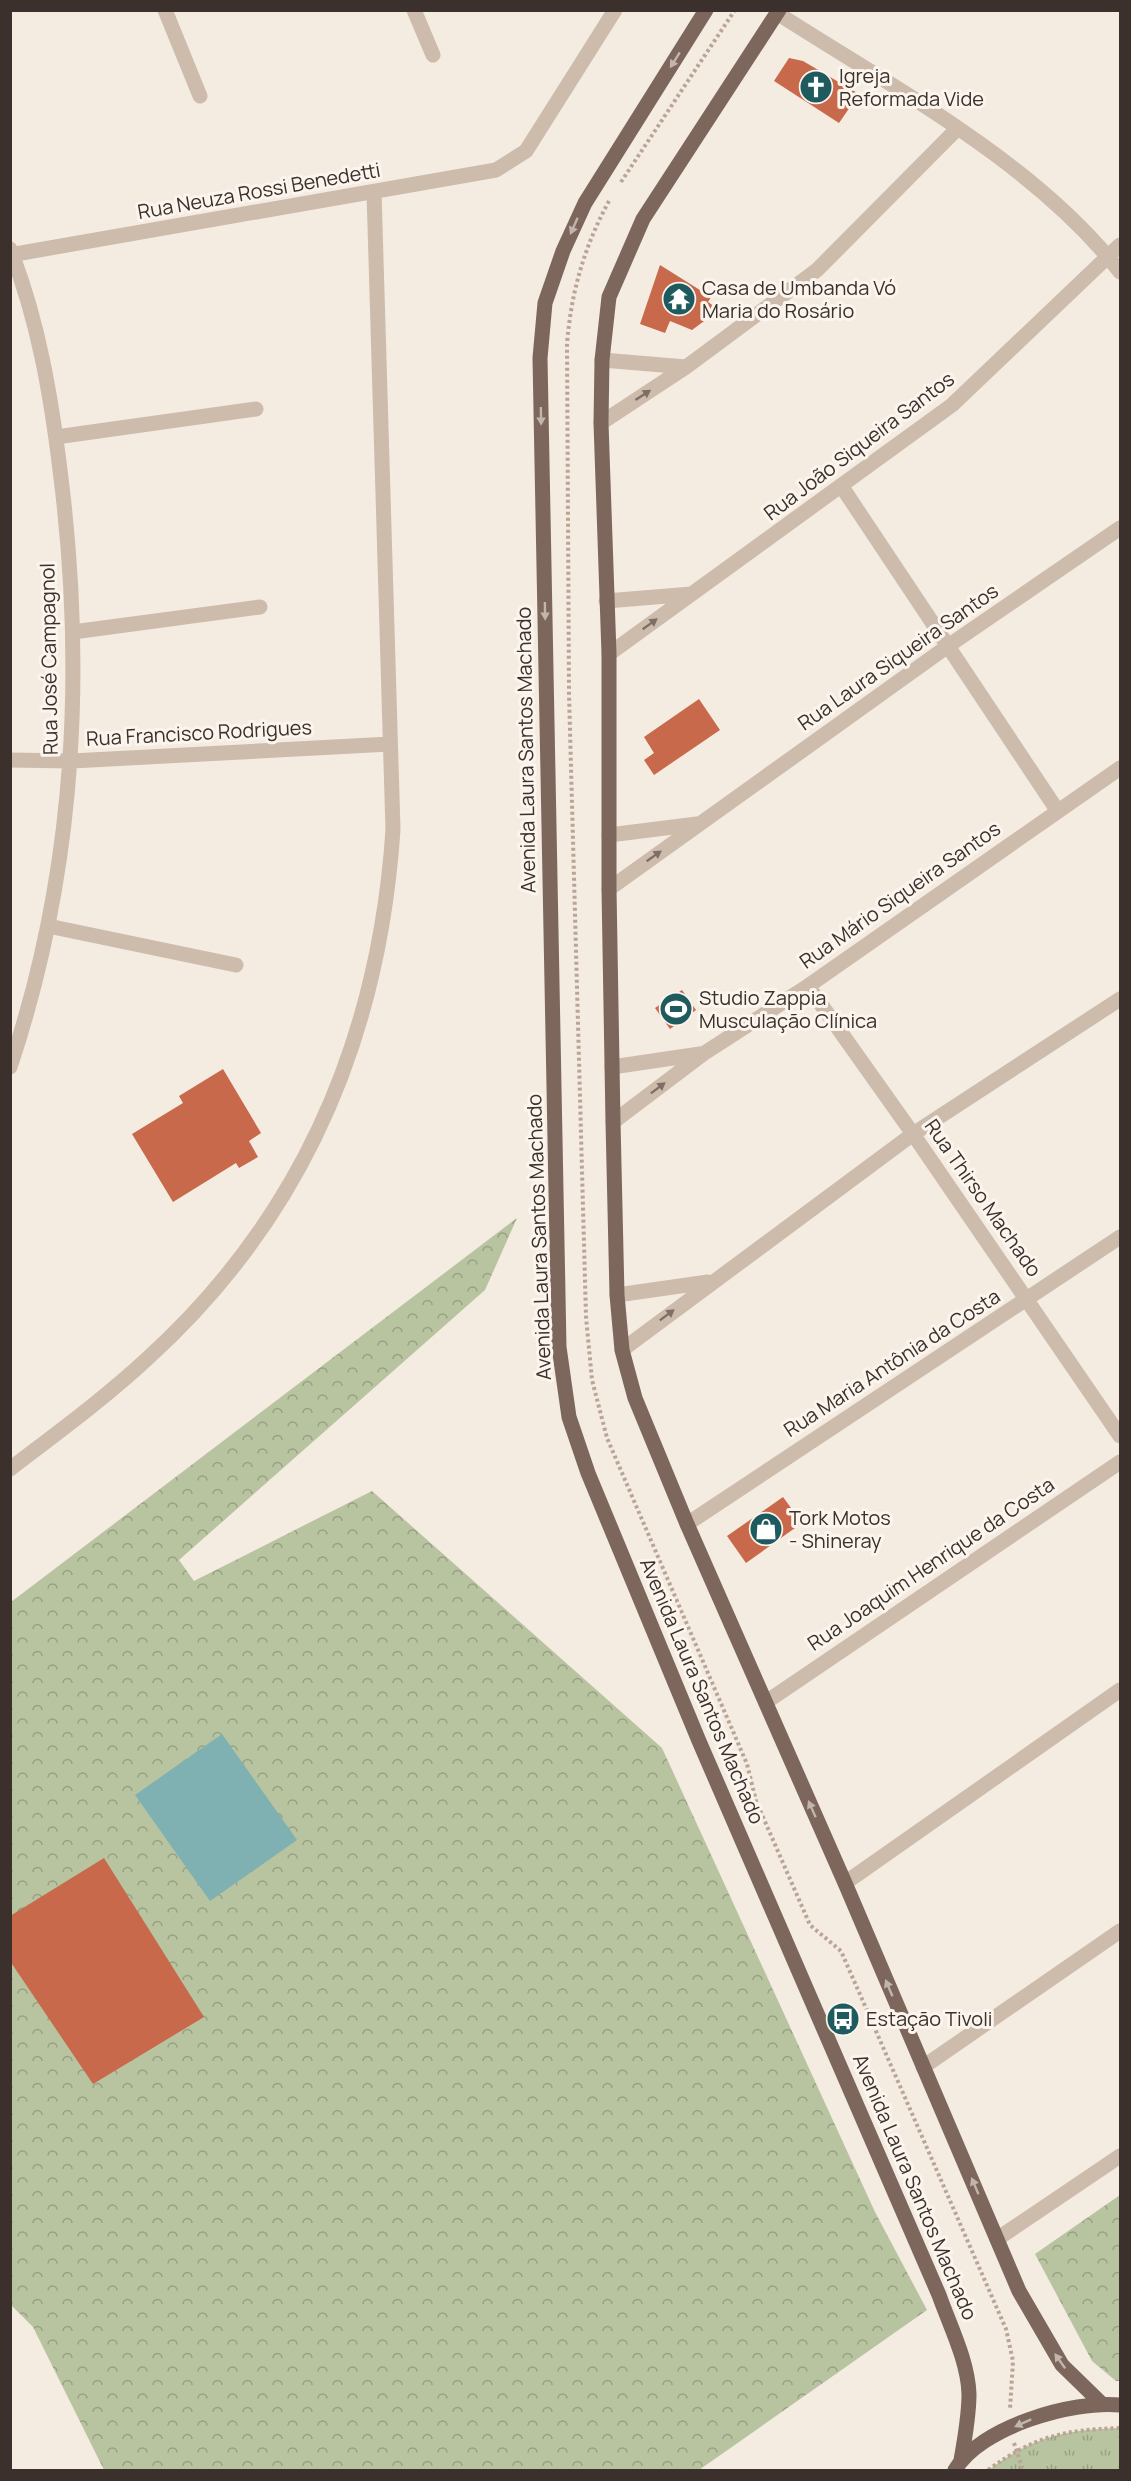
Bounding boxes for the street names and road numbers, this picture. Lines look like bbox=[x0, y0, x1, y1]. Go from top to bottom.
street label: Rua Neuza Rossi Benedetti bbox=[135, 156, 382, 225]
street label: Rua João Siqueira Santos bbox=[758, 365, 959, 526]
street label: Rua José Campagnol bbox=[33, 563, 64, 755]
street label: Rua Laura Siqueira Santos bbox=[792, 577, 1003, 736]
street label: Avenida Laura Santos Machado bbox=[509, 606, 541, 893]
street label: Rua Francisco Rodrigues bbox=[85, 713, 313, 752]
street label: Rua Mário Siqueira Santos bbox=[794, 815, 1006, 974]
street label: Avenida Laura Santos Machado bbox=[520, 1093, 557, 1381]
street label: Rua Thirso Machado bbox=[919, 1113, 1048, 1282]
street label: Rua Maria Antônia da Costa bbox=[778, 1282, 1005, 1443]
street label: Rua Joaquim Henrique da Costa bbox=[802, 1471, 1059, 1656]
street label: Avenida Laura Santos Machado bbox=[634, 1554, 771, 1828]
street label: Avenida Laura Santos Machado bbox=[847, 2050, 984, 2324]

